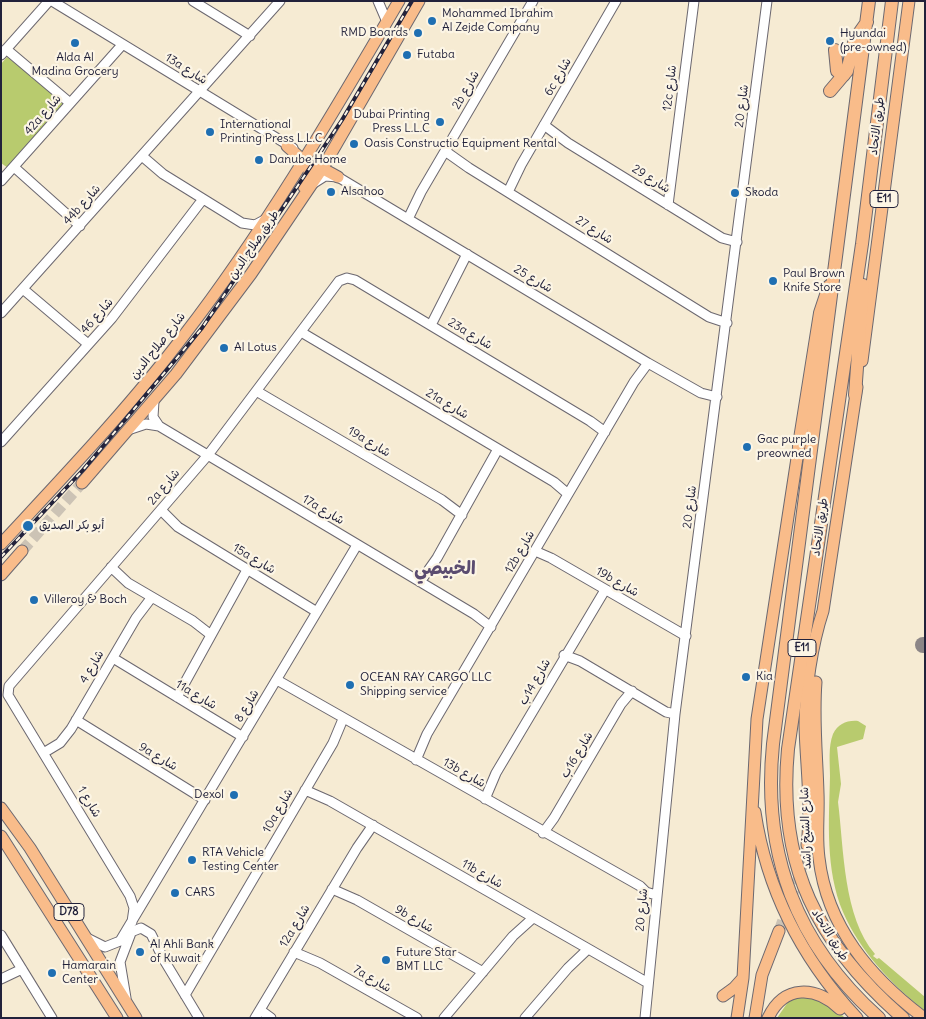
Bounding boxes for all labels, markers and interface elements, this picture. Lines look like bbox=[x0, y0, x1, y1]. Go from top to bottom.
place label: Mohammed Ibrahim Al Zejde Company bbox=[442, 7, 553, 35]
marker: Mohammed Ibrahim Al Zejde Company bbox=[426, 15, 438, 27]
place label: RMD Boards bbox=[341, 26, 408, 40]
marker: RMD Boards bbox=[412, 27, 424, 39]
place label: Hyundai (pre-owned) bbox=[840, 27, 907, 55]
marker: Hyundai (pre-owned) bbox=[824, 35, 836, 47]
marker: Alda Al Madina Grocery bbox=[69, 37, 81, 49]
place label: Futaba bbox=[417, 48, 455, 62]
marker: Futaba bbox=[401, 49, 413, 61]
street label: 13a شارع bbox=[162, 50, 210, 88]
place label: Alda Al Madina Grocery bbox=[31, 51, 119, 79]
street label: 6c شارع bbox=[541, 55, 575, 99]
street label: 12c شارع bbox=[660, 64, 680, 112]
street label: 2b شارع bbox=[449, 68, 483, 112]
street label: شارع 20 bbox=[732, 84, 752, 128]
street label: 42a شارع bbox=[21, 92, 65, 138]
street label: طريق الاتحاد bbox=[866, 96, 888, 156]
place label: Dubai Printing Press L.L.C bbox=[353, 108, 430, 136]
marker: Dubai Printing Press L.L.C bbox=[434, 116, 446, 128]
place label: International Printing Press L.L.C bbox=[220, 118, 323, 146]
marker: International Printing Press L.L.C bbox=[204, 126, 216, 138]
place label: Oasis Constructio Equipment Rental bbox=[364, 137, 557, 151]
marker: Oasis Constructio Equipment Rental bbox=[348, 138, 360, 150]
place label: Danube Home bbox=[269, 153, 347, 167]
marker: Danube Home bbox=[253, 154, 265, 166]
street label: شارع 29 bbox=[629, 162, 673, 196]
street label: 44b شارع bbox=[60, 182, 104, 228]
place label: Alsahoo bbox=[341, 185, 384, 199]
marker: Alsahoo bbox=[325, 186, 337, 198]
place label: Skoda bbox=[745, 186, 778, 200]
marker: Skoda bbox=[729, 187, 741, 199]
road number: E11 bbox=[870, 190, 898, 208]
street label: طريق صلاح الدين bbox=[226, 208, 282, 282]
street label: شارع 27 bbox=[573, 213, 615, 247]
street label: شارع 25 bbox=[511, 262, 555, 296]
place label: Paul Brown Knife Store bbox=[783, 267, 845, 295]
marker: Paul Brown Knife Store bbox=[767, 275, 779, 287]
street label: شارع 46 bbox=[78, 295, 116, 337]
street label: شارع صلاح الدين bbox=[127, 310, 189, 382]
street label: 23a شارع bbox=[445, 315, 495, 353]
place label: Al Lotus bbox=[234, 341, 277, 355]
marker: Al Lotus bbox=[218, 342, 230, 354]
street label: 21a شارع bbox=[423, 386, 471, 422]
street label: 19a شارع bbox=[345, 424, 393, 460]
place label: Gac purple preowned bbox=[757, 433, 816, 461]
marker: Gac purple preowned bbox=[741, 441, 753, 453]
street label: 2a شارع bbox=[145, 466, 183, 508]
street label: شارع 20 bbox=[680, 485, 700, 529]
street label: 17a شارع bbox=[299, 492, 347, 528]
street label: طريق الاتحاد bbox=[809, 497, 831, 557]
marker: أبو بكر الصديق bbox=[21, 519, 35, 533]
place label: أبو بكر الصديق bbox=[39, 519, 104, 533]
street label: 12b شارع bbox=[502, 528, 538, 576]
street label: 15a شارع bbox=[230, 541, 278, 577]
district label: الخبيصي bbox=[414, 558, 476, 580]
street label: 19b شارع bbox=[593, 564, 641, 600]
place label: Villeroy & Boch bbox=[44, 593, 127, 607]
marker: Villeroy & Boch bbox=[28, 594, 40, 606]
road number: E11 bbox=[788, 640, 816, 656]
street label: شارع 4 bbox=[77, 648, 107, 686]
street label: شارع 14ب bbox=[516, 656, 554, 708]
place label: Kia bbox=[756, 670, 773, 684]
place label: OCEAN RAY CARGO LLC Shipping service bbox=[360, 671, 492, 699]
marker: Kia bbox=[740, 671, 752, 683]
street label: 11a شارع bbox=[173, 677, 219, 713]
marker: OCEAN RAY CARGO LLC Shipping service bbox=[344, 679, 356, 691]
street label: شارع 8 bbox=[232, 687, 262, 725]
street label: شارع 16ب bbox=[558, 729, 596, 781]
street label: 9a شارع bbox=[136, 740, 180, 774]
street label: 13b شارع bbox=[440, 755, 488, 791]
street label: شارع 1 bbox=[74, 784, 104, 820]
street label: 10a شارع bbox=[260, 786, 296, 836]
street label: شارع الشيخ راشد bbox=[797, 787, 815, 869]
place label: Dexol bbox=[194, 788, 224, 802]
marker: Dexol bbox=[228, 789, 240, 801]
place label: RTA Vehicle Testing Center bbox=[202, 846, 279, 874]
marker: RTA Vehicle Testing Center bbox=[186, 854, 198, 866]
street label: 11b شارع bbox=[459, 857, 505, 891]
place label: CARS bbox=[185, 886, 215, 900]
marker: CARS bbox=[169, 887, 181, 899]
street label: شارع 20 bbox=[633, 888, 651, 932]
street label: 12a شارع bbox=[277, 902, 313, 950]
street label: 9b شارع bbox=[392, 902, 436, 936]
road number: D78 bbox=[54, 904, 84, 920]
street label: طريق الاتحاد bbox=[808, 906, 852, 964]
place label: Al Ahli Bank of Kuwait bbox=[150, 938, 214, 966]
marker: Al Ahli Bank of Kuwait bbox=[134, 946, 146, 958]
place label: Future Star BMT LLC bbox=[396, 946, 457, 974]
marker: Future Star BMT LLC bbox=[380, 954, 392, 966]
place label: Hamarain Center bbox=[62, 959, 116, 987]
street label: 7a شارع bbox=[350, 962, 394, 996]
marker: Hamarain Center bbox=[46, 967, 58, 979]

